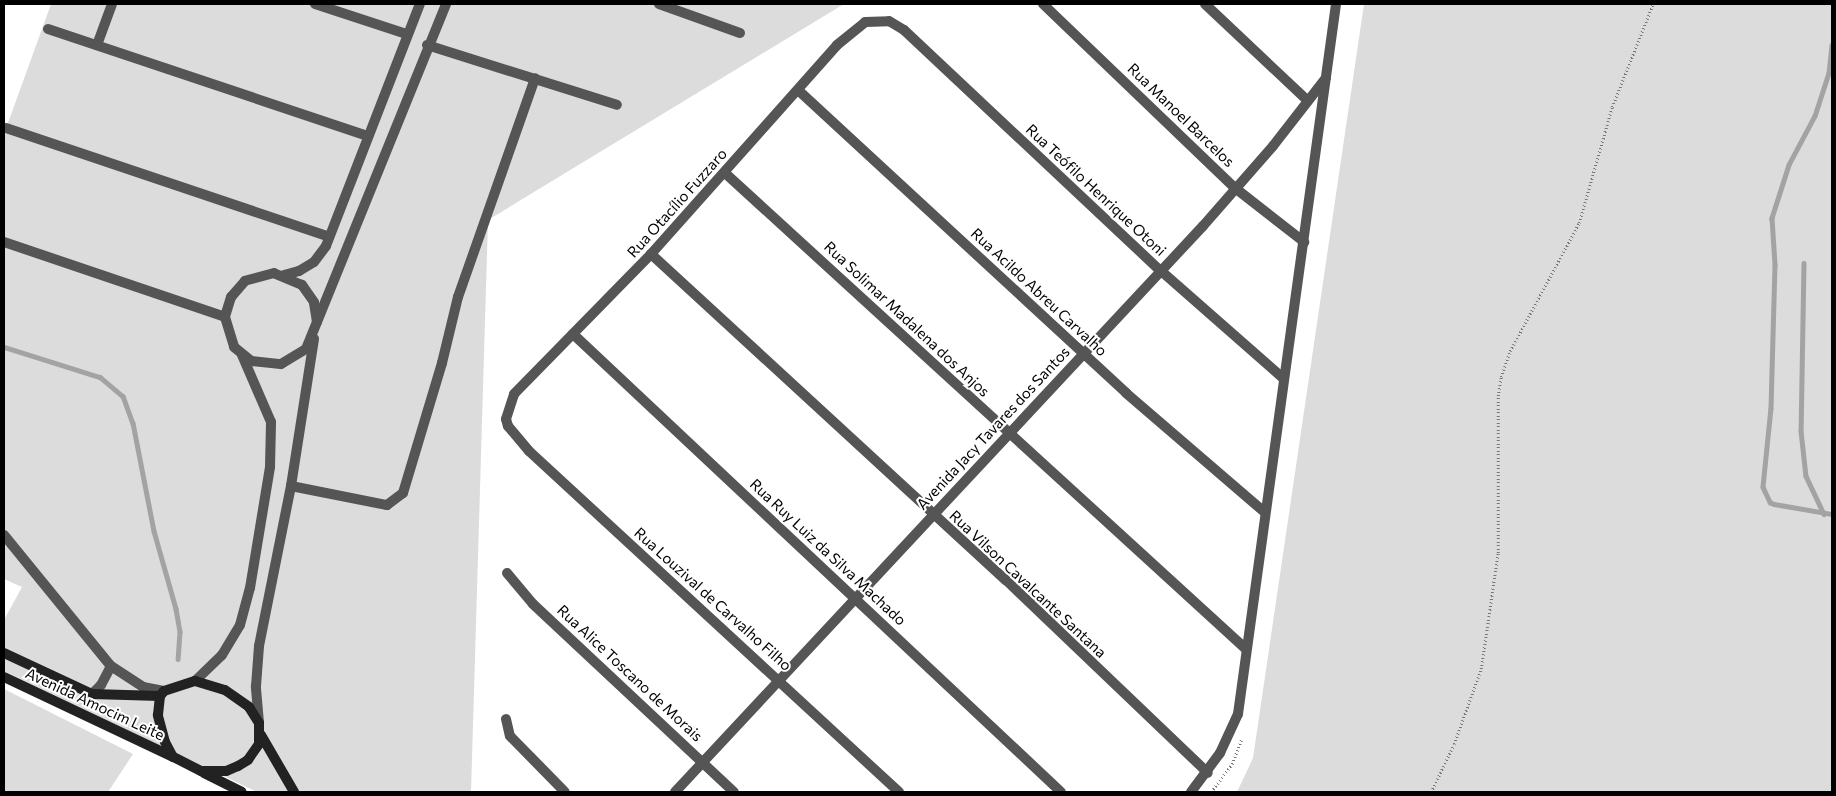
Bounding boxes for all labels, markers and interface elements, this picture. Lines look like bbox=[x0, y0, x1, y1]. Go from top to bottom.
street label: Rua Manoel Barcelos bbox=[1124, 59, 1238, 171]
street label: Rua Teófilo Henrique Otoni bbox=[1022, 120, 1170, 260]
street label: Rua Otacílio Fuzzaro bbox=[623, 145, 731, 261]
street label: Rua Acildo Abreu Carvalho bbox=[967, 224, 1111, 360]
street label: Rua Solimar Madalena dos Anjos bbox=[821, 238, 993, 400]
street label: Avenida Jacy Tavares dos Santos bbox=[913, 343, 1073, 513]
street label: Rua Ruy Luiz da Silva Machado bbox=[746, 475, 910, 629]
street label: Rua Vilson Cavalcante Santana bbox=[946, 507, 1110, 661]
street label: Rua Louzival de Carvalho Filho bbox=[631, 524, 795, 674]
street label: Rua Alice Toscano de Morais bbox=[554, 601, 706, 745]
street label: Avenida Amocim Leite bbox=[23, 664, 167, 744]

